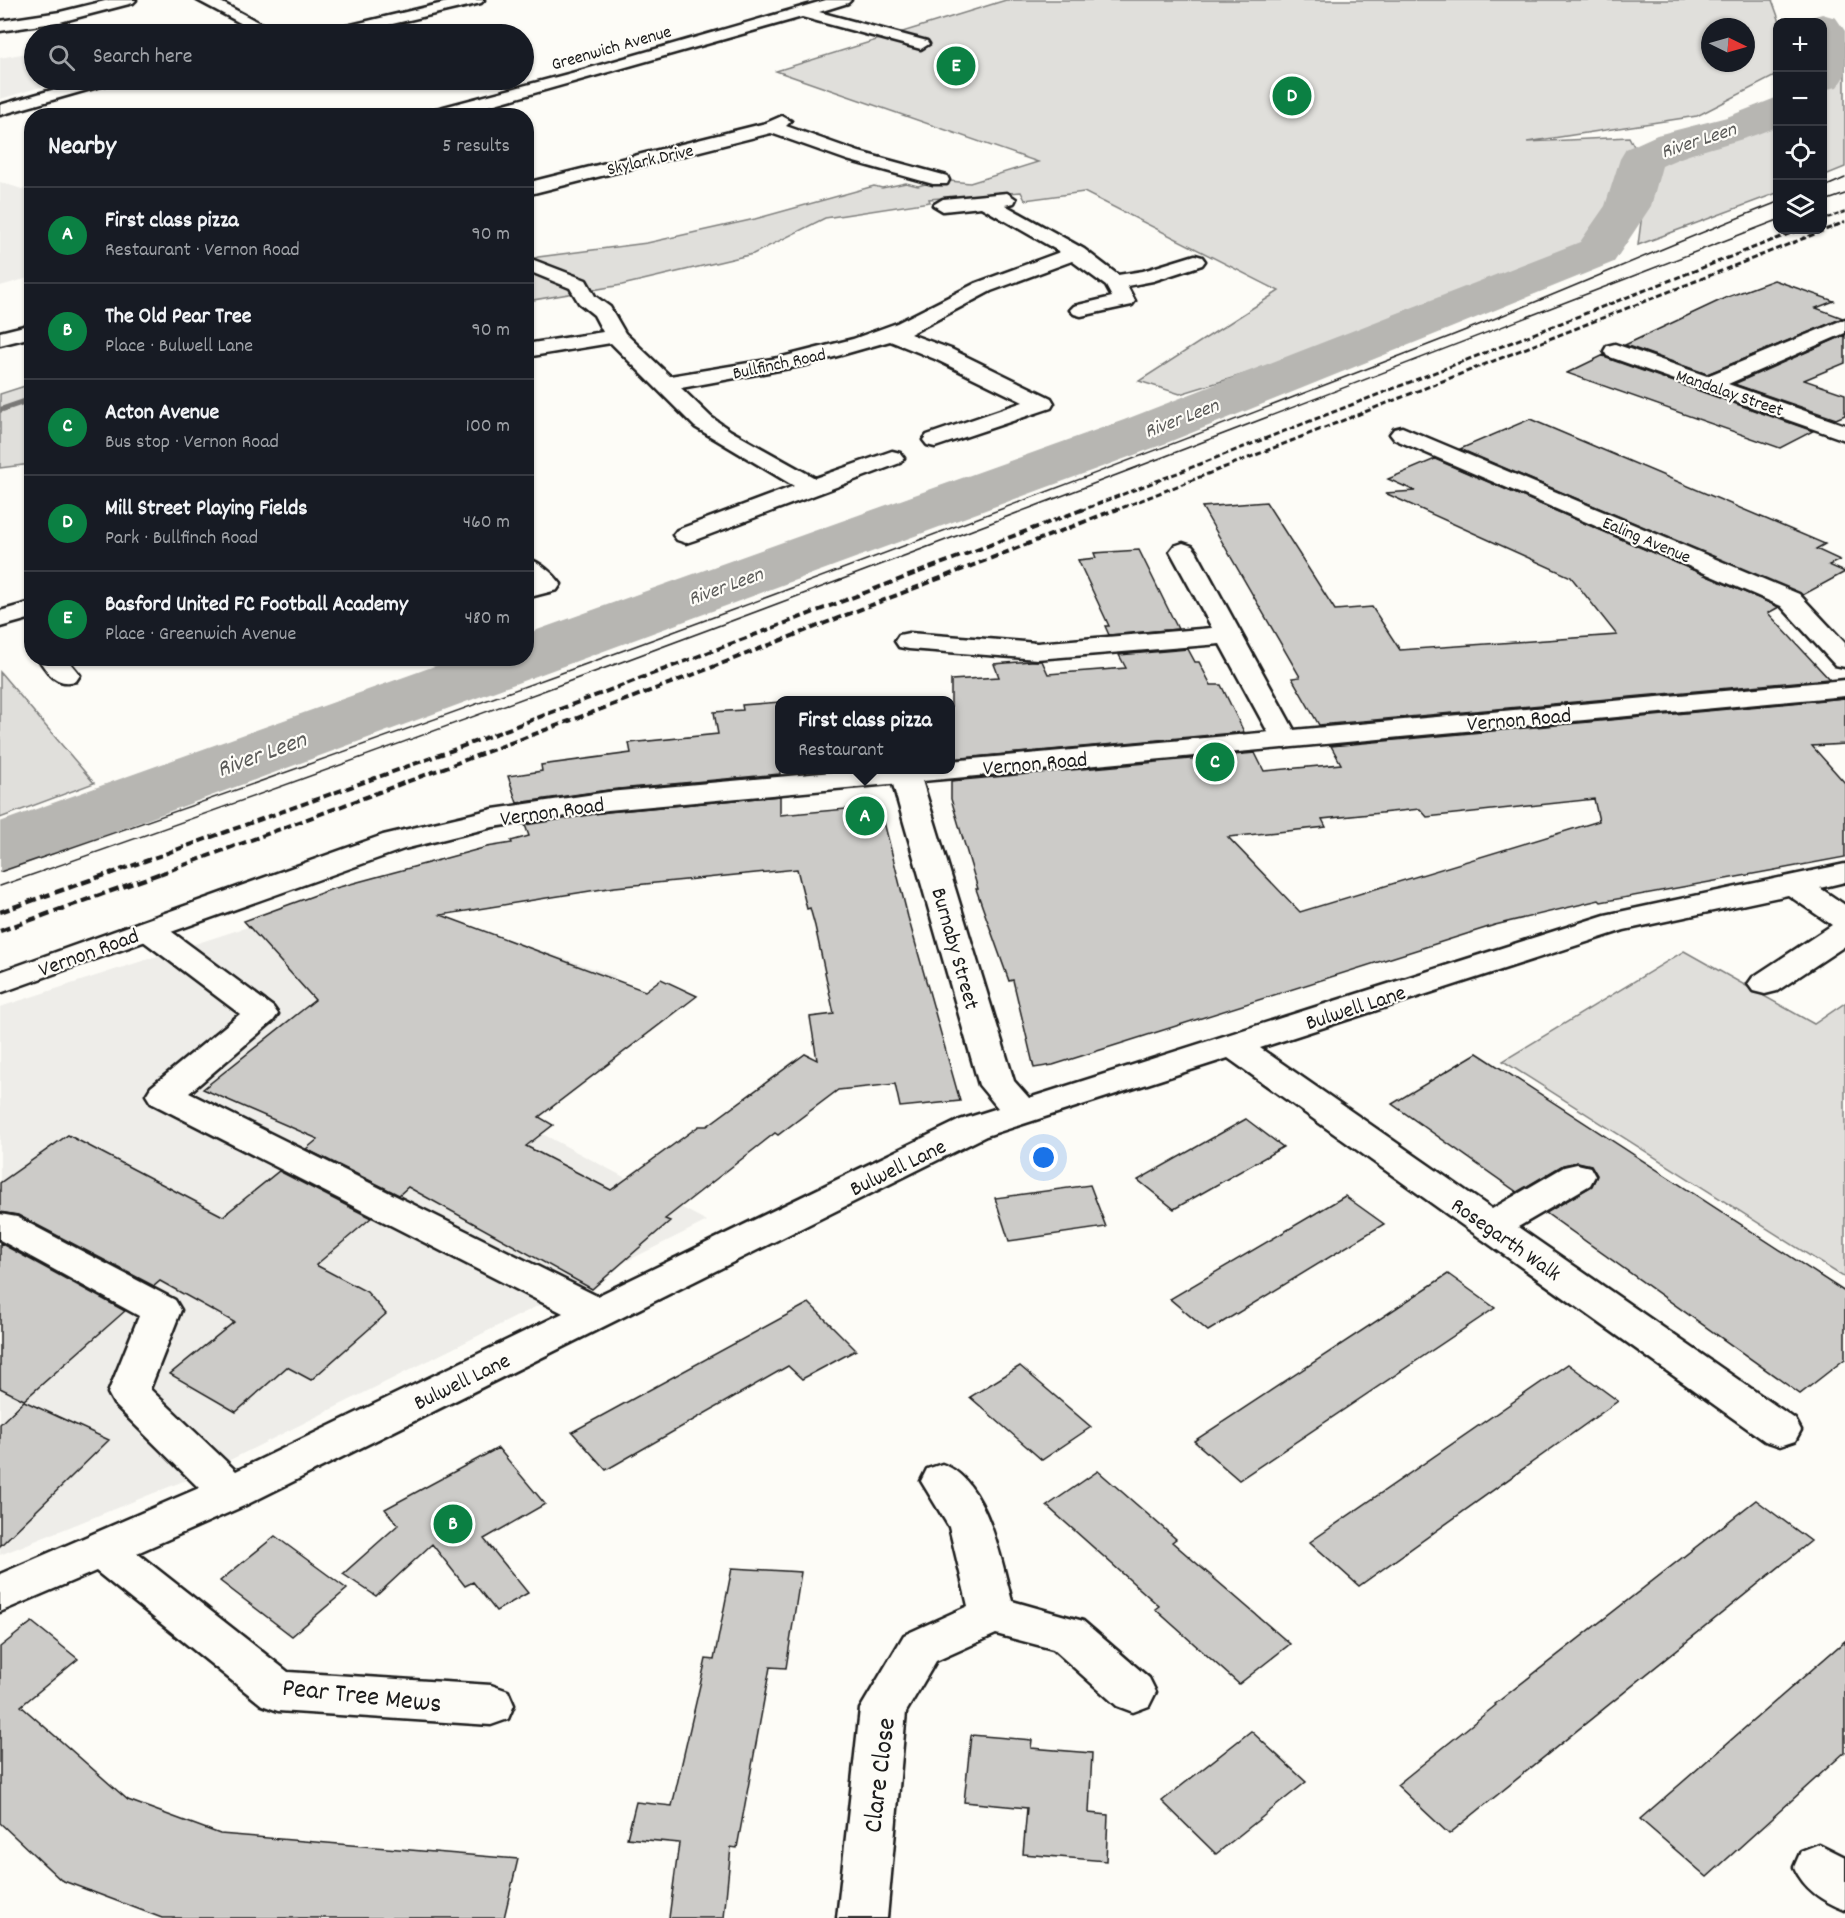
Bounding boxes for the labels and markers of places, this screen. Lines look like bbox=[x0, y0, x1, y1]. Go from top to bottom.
pin: E bbox=[936, 44, 976, 88]
pin: D bbox=[1272, 74, 1312, 118]
pin: C bbox=[1196, 740, 1234, 784]
pin: A bbox=[846, 794, 884, 838]
pin: B bbox=[434, 1502, 472, 1546]

